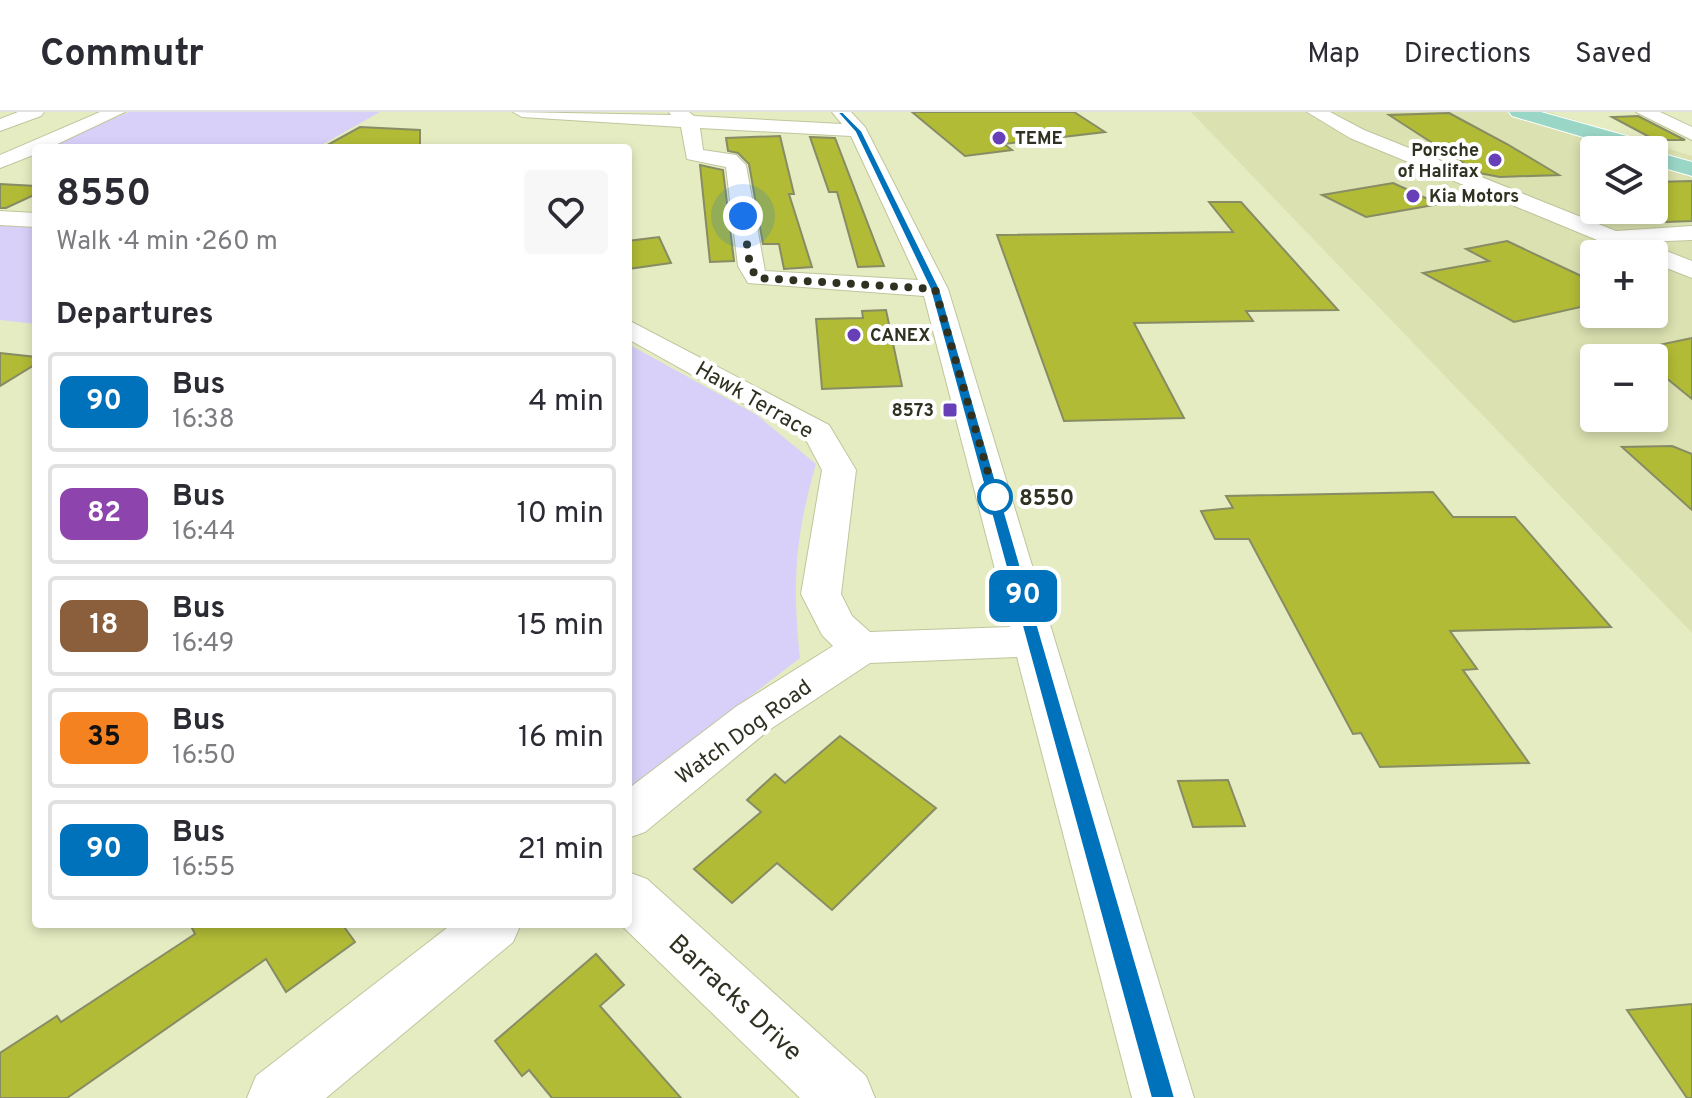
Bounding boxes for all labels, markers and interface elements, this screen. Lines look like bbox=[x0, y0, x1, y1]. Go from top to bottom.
text: Commutr bbox=[40, 31, 204, 80]
text: Map bbox=[1307, 37, 1360, 73]
text: Directions bbox=[1404, 37, 1531, 73]
text: Saved bbox=[1575, 37, 1652, 73]
place label: TEME bbox=[1015, 128, 1063, 151]
marker: TEME bbox=[990, 129, 1008, 147]
map controls bbox=[1580, 136, 1668, 432]
button: layers bbox=[1580, 136, 1668, 224]
place label: Porsche of Halifax bbox=[1398, 140, 1479, 184]
marker: Porsche of Halifax bbox=[1486, 151, 1504, 169]
button: heart bbox=[524, 170, 608, 254]
text: 8550 bbox=[56, 171, 151, 220]
place label: Kia Motors bbox=[1429, 186, 1519, 209]
marker: Kia Motors bbox=[1404, 187, 1422, 205]
your location bbox=[723, 196, 763, 236]
text: Walk · 4 min · 260 m bbox=[56, 226, 278, 259]
button: + bbox=[1580, 240, 1668, 328]
text: Departures bbox=[56, 297, 214, 334]
place label: CANEX bbox=[870, 325, 930, 348]
marker: CANEX bbox=[845, 326, 863, 344]
button: − bbox=[1580, 344, 1668, 432]
street label: Hawk Terrace bbox=[690, 356, 818, 446]
text: Bus bbox=[172, 367, 225, 404]
text: 90 bbox=[86, 384, 122, 420]
text: 4 min bbox=[528, 384, 604, 421]
place label: 8573 bbox=[891, 400, 934, 423]
marker: 8573 bbox=[941, 401, 959, 419]
text: 16:38 bbox=[172, 404, 235, 437]
text: Bus bbox=[172, 479, 225, 516]
marker: 8550 bbox=[978, 480, 1012, 514]
place label: 8550 bbox=[1019, 486, 1074, 513]
text: 82 bbox=[87, 496, 121, 532]
text: 10 min bbox=[517, 496, 604, 533]
text: 16:44 bbox=[172, 516, 235, 549]
line badge: 90 bbox=[987, 570, 1059, 622]
text: 90 bbox=[1005, 578, 1041, 614]
text: Bus bbox=[172, 591, 225, 628]
text: 18 bbox=[90, 608, 118, 644]
text: 15 min bbox=[517, 608, 604, 645]
text: 16:49 bbox=[172, 628, 234, 661]
street label: Watch Dog Road bbox=[671, 675, 818, 791]
text: Bus bbox=[172, 703, 225, 740]
text: 35 bbox=[87, 720, 121, 756]
text: 16 min bbox=[518, 720, 604, 757]
text: 16:50 bbox=[172, 740, 236, 773]
text: Bus bbox=[172, 815, 225, 852]
text: 90 bbox=[86, 832, 122, 868]
text: 21 min bbox=[517, 832, 604, 869]
text: 16:55 bbox=[172, 852, 235, 885]
street label: Barracks Drive bbox=[660, 928, 808, 1069]

